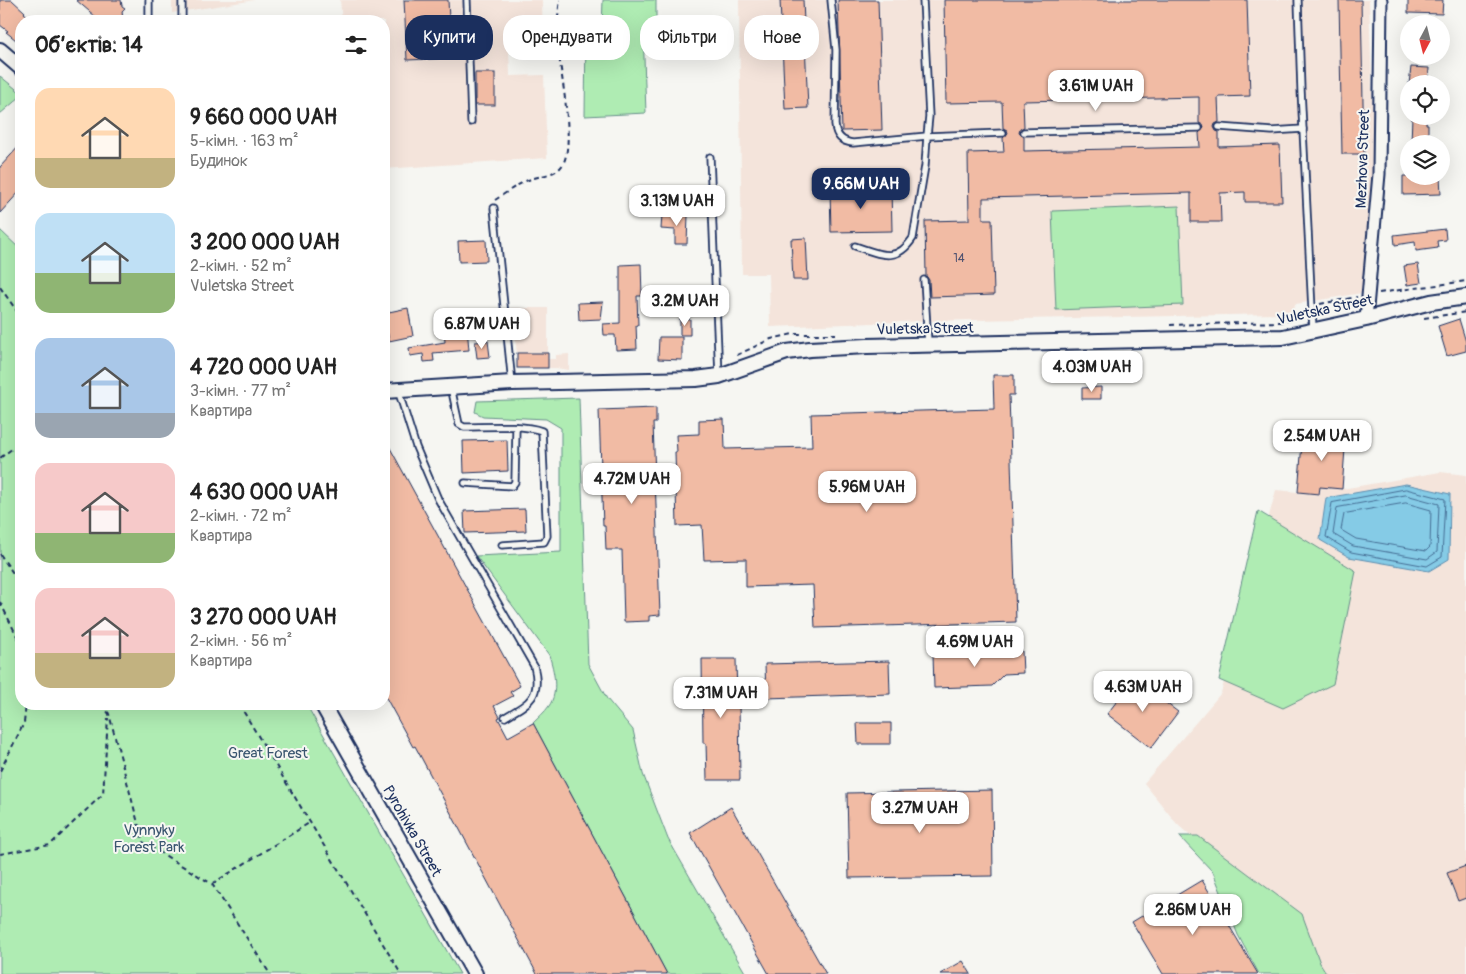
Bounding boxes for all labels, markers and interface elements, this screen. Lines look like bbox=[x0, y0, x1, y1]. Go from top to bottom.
chip: Купити bbox=[405, 15, 493, 60]
chip: Орендувати bbox=[503, 15, 630, 60]
chip: Фільтри bbox=[640, 15, 734, 60]
chip: Нове bbox=[744, 15, 819, 60]
north arrow bbox=[1400, 15, 1450, 65]
map controls bbox=[1400, 15, 1450, 185]
icon: filters bbox=[342, 31, 370, 59]
text: Об’єктів: 14 bbox=[35, 32, 143, 59]
pin: 3.61M UAH bbox=[1039, 70, 1153, 112]
button: locate bbox=[1400, 75, 1450, 125]
text: 3.61M UAH bbox=[1059, 76, 1133, 96]
text: 9 660 000 UAH bbox=[190, 104, 337, 131]
icon: home bbox=[75, 108, 135, 168]
street label: Mezhova Street bbox=[1352, 108, 1374, 209]
text: 5-кімн. · 163 m² bbox=[190, 131, 298, 151]
button: layers bbox=[1400, 135, 1450, 185]
text: Будинок bbox=[190, 151, 248, 171]
pin: 9.66M UAH bbox=[804, 168, 918, 210]
text: 9.66M UAH bbox=[823, 174, 899, 194]
pin: 3.13M UAH bbox=[620, 184, 734, 227]
text: 3.13M UAH bbox=[640, 191, 714, 211]
text: 3 200 000 UAH bbox=[190, 229, 340, 256]
icon: home bbox=[75, 233, 135, 293]
house number: 14 bbox=[953, 251, 965, 266]
text: 2-кімн. · 52 m² bbox=[190, 256, 292, 276]
text: Vuletska Street bbox=[190, 276, 294, 296]
pin: 3.2M UAH bbox=[633, 284, 737, 327]
street label: Vuletska Street bbox=[1275, 290, 1376, 329]
text: 3.2M UAH bbox=[651, 291, 719, 311]
pin: 6.87M UAH bbox=[425, 308, 539, 350]
text: 6.87M UAH bbox=[444, 314, 520, 334]
street label: Vuletska Street bbox=[876, 319, 975, 339]
pin: 4.03M UAH bbox=[1035, 350, 1149, 393]
text: 4 720 000 UAH bbox=[190, 354, 337, 381]
text: 4.03M UAH bbox=[1053, 357, 1131, 377]
icon: home bbox=[75, 358, 135, 418]
text: 3-кімн. · 77 m² bbox=[190, 381, 291, 401]
text: Квартира bbox=[190, 401, 252, 421]
pin: 2.54M UAH bbox=[1265, 420, 1379, 462]
text: 2.54M UAH bbox=[1284, 426, 1360, 446]
pin: 4.72M UAH bbox=[575, 462, 689, 505]
text: 4.72M UAH bbox=[594, 469, 670, 489]
pin: 5.96M UAH bbox=[810, 470, 924, 513]
text: 5.96M UAH bbox=[829, 477, 905, 497]
text: 4 630 000 UAH bbox=[190, 479, 338, 506]
icon: home bbox=[75, 483, 135, 543]
text: 2-кімн. · 72 m² bbox=[190, 506, 292, 526]
text: Квартира bbox=[190, 526, 252, 546]
text: 3 270 000 UAH bbox=[190, 604, 336, 631]
icon: home bbox=[75, 608, 135, 668]
pin: 4.69M UAH bbox=[918, 626, 1032, 668]
text: 2-кімн. · 56 m² bbox=[190, 631, 292, 651]
text: 4.69M UAH bbox=[937, 632, 1013, 652]
text: Квартира bbox=[190, 651, 252, 671]
pin: 4.63M UAH bbox=[1086, 670, 1200, 713]
pin: 7.31M UAH bbox=[664, 676, 778, 719]
text: 4.63M UAH bbox=[1104, 677, 1182, 697]
text: 7.31M UAH bbox=[684, 683, 758, 703]
park label: Great Forest bbox=[228, 744, 309, 763]
street label: Pyrohivka Street bbox=[378, 782, 446, 881]
pin: 3.27M UAH bbox=[863, 792, 977, 834]
text: 3.27M UAH bbox=[882, 798, 958, 818]
park label: Vynnyky Forest Park bbox=[113, 821, 185, 857]
pin: 2.86M UAH bbox=[1136, 894, 1250, 936]
text: 2.86M UAH bbox=[1155, 900, 1231, 920]

